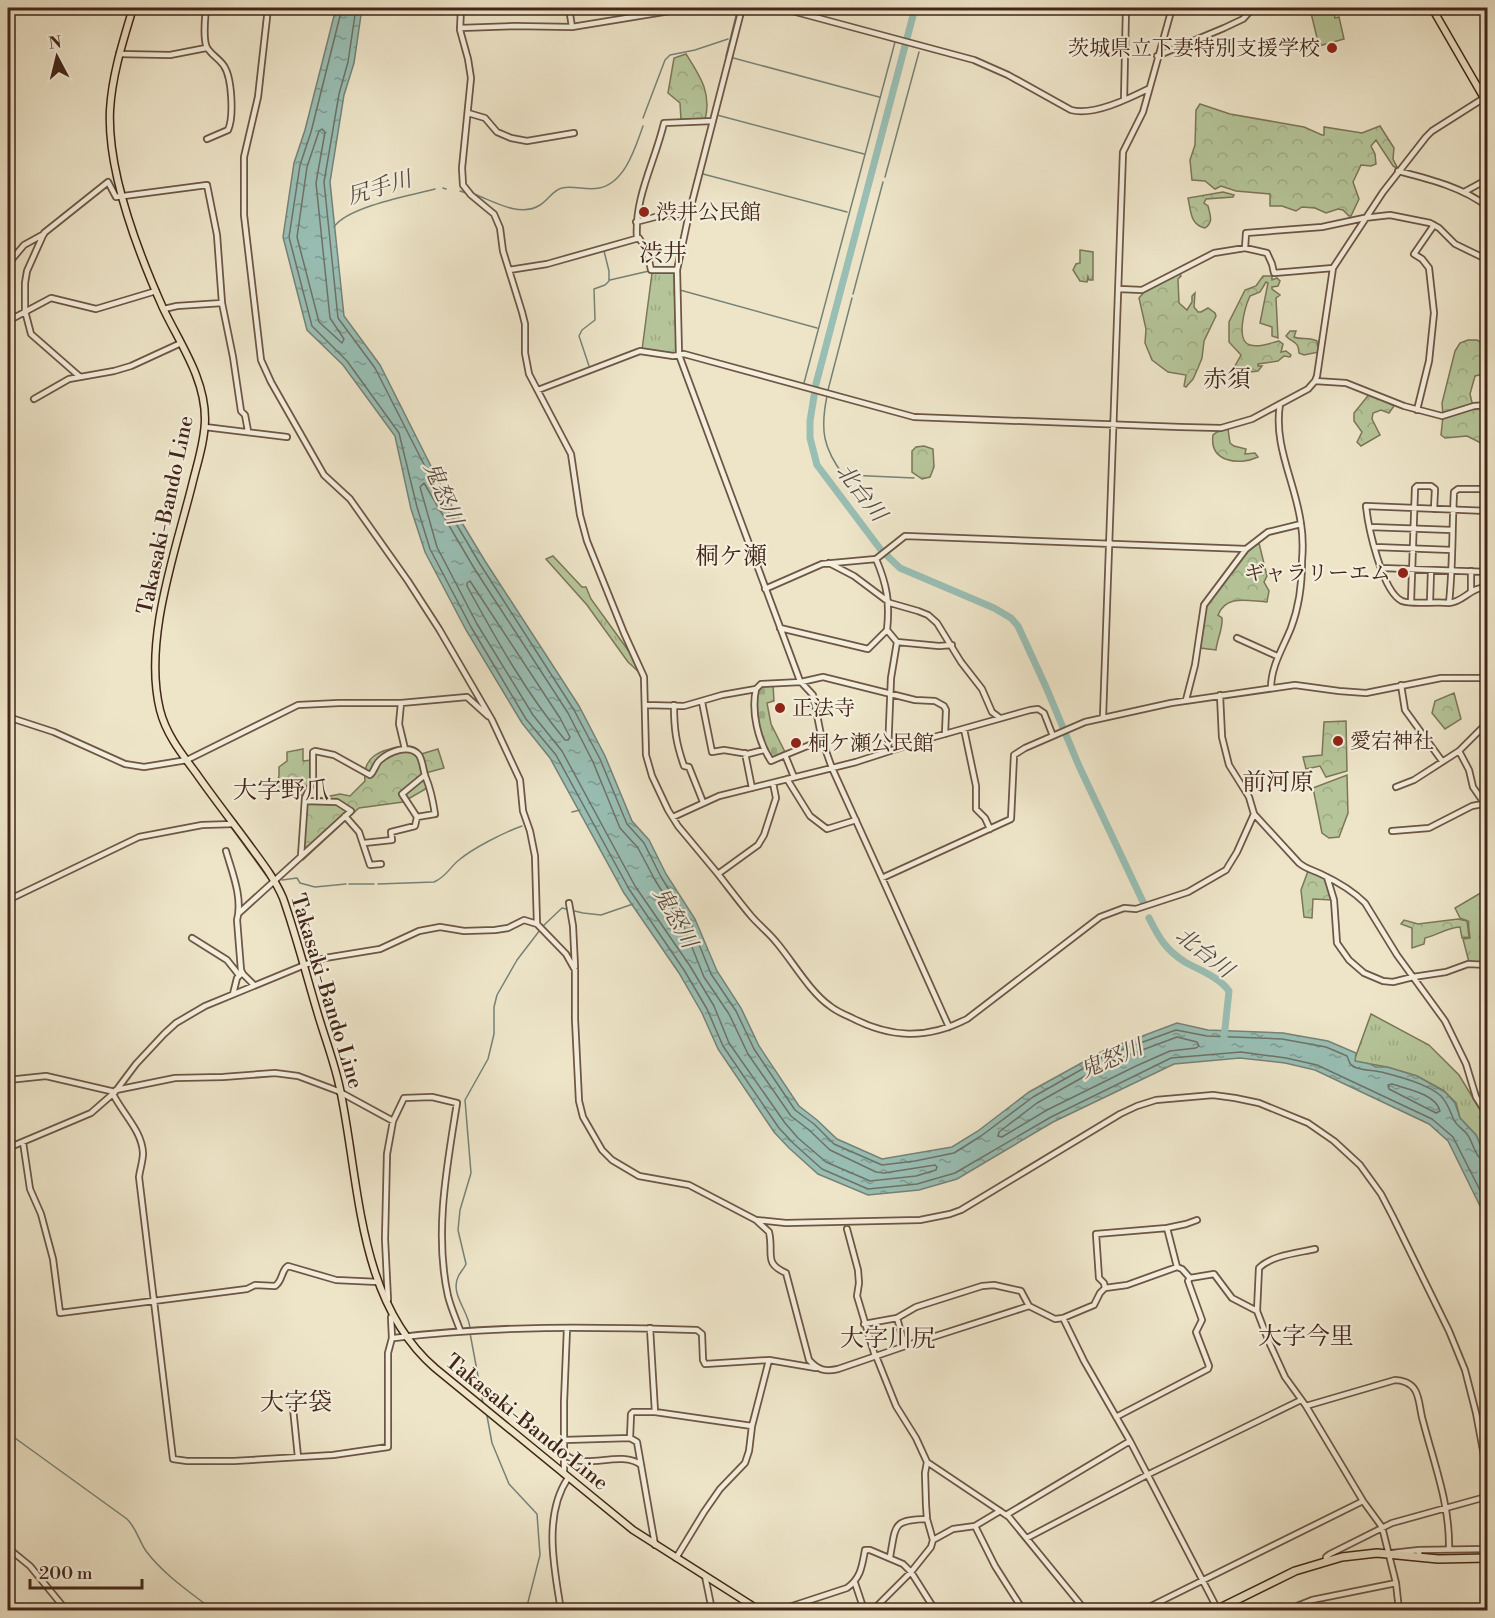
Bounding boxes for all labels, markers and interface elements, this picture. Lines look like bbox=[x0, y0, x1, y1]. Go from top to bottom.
north arrow bbox=[27, 27, 87, 87]
text: N bbox=[48, 32, 63, 54]
place label: 茨城県立下妻特別支援学校 bbox=[1068, 36, 1320, 62]
marker: 茨城県立下妻特別支援学校 bbox=[1325, 41, 1339, 55]
water label: 尻手川 bbox=[344, 165, 417, 211]
place label: 渋井公民館 bbox=[656, 200, 761, 226]
marker: 渋井公民館 bbox=[637, 205, 651, 219]
district label: 渋井 bbox=[639, 239, 687, 269]
district label: 赤須 bbox=[1203, 365, 1251, 395]
street label: Takasaki-Bando Line bbox=[132, 414, 200, 617]
water label: 鬼怒川 bbox=[417, 458, 469, 531]
water label: 北台川 bbox=[830, 459, 893, 529]
district label: 桐ケ瀬 bbox=[695, 542, 767, 572]
place label: ギャラリーエム bbox=[1244, 561, 1391, 587]
marker: ギャラリーエム bbox=[1396, 566, 1410, 580]
place label: 正法寺 bbox=[792, 696, 855, 722]
marker: 正法寺 bbox=[773, 701, 787, 715]
place label: 愛宕神社 bbox=[1350, 729, 1434, 755]
place label: 桐ケ瀬公民館 bbox=[808, 731, 934, 757]
marker: 愛宕神社 bbox=[1331, 734, 1345, 748]
marker: 桐ケ瀬公民館 bbox=[789, 736, 803, 750]
district label: 前河原 bbox=[1242, 768, 1314, 798]
district label: 大字野爪 bbox=[233, 776, 329, 806]
water label: 鬼怒川 bbox=[647, 882, 703, 955]
street label: Takasaki-Bando Line bbox=[284, 891, 368, 1092]
water label: 北台川 bbox=[1170, 922, 1240, 985]
water label: 鬼怒川 bbox=[1076, 1033, 1149, 1085]
district label: 大字今里 bbox=[1258, 1322, 1354, 1352]
district label: 大字川尻 bbox=[840, 1324, 936, 1354]
street label: Takasaki-Bando Line bbox=[440, 1349, 613, 1497]
district label: 大字袋 bbox=[260, 1388, 332, 1418]
scale bar bbox=[30, 1552, 142, 1590]
text: 200 m bbox=[39, 1562, 93, 1585]

